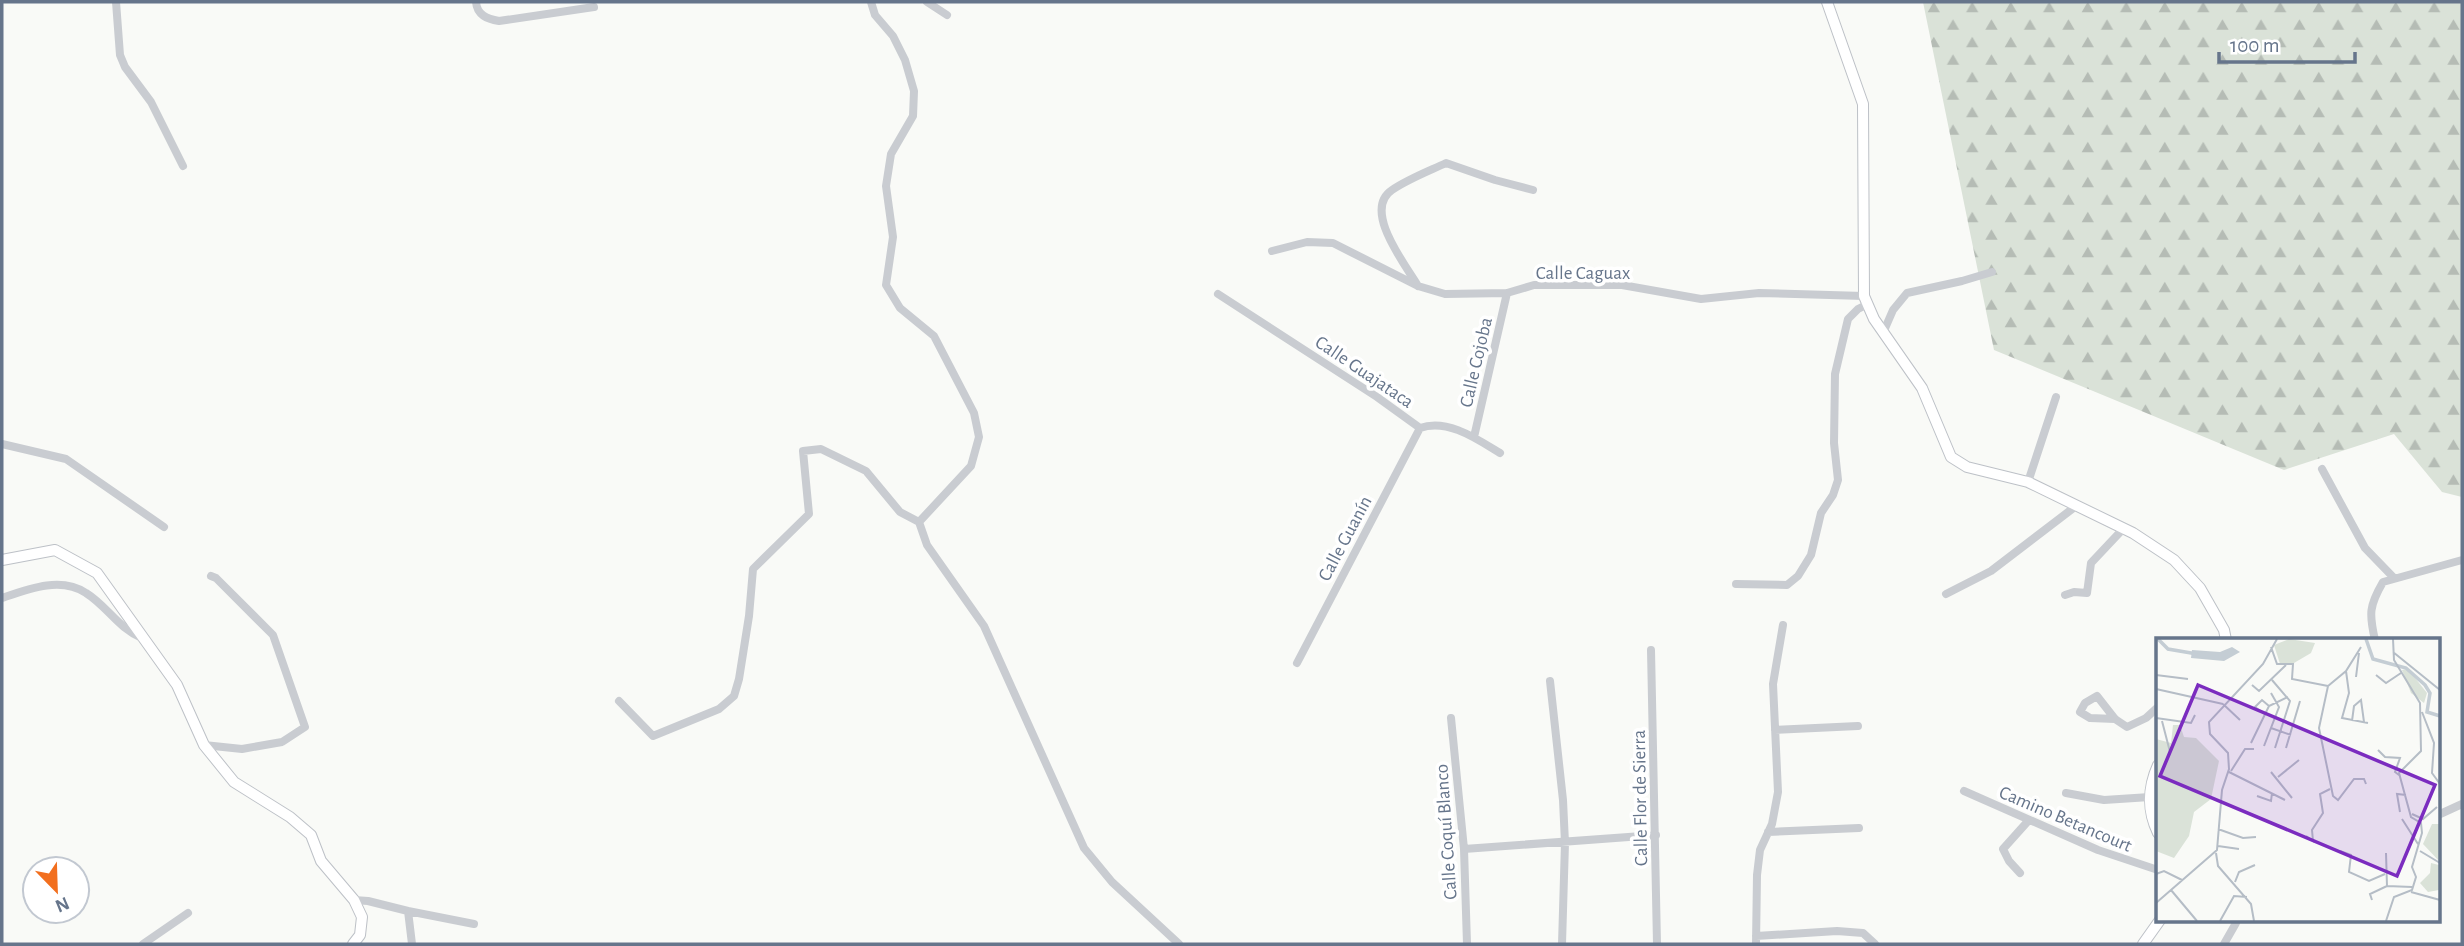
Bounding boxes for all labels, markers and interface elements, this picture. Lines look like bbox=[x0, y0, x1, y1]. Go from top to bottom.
scale bar bbox=[2219, 21, 2356, 65]
text: 100 m bbox=[2230, 35, 2280, 56]
street label: Calle Caguax bbox=[1536, 264, 1630, 283]
street label: Calle Cojoba bbox=[1457, 315, 1496, 409]
street label: Calle Guajataca bbox=[1312, 333, 1417, 412]
street label: Calle Guanín bbox=[1315, 493, 1376, 584]
inset map bbox=[2156, 638, 2440, 922]
street label: Calle Flor de Sierra bbox=[1630, 730, 1651, 866]
street label: Calle Coquí Blanco bbox=[1432, 763, 1461, 900]
street label: Camino Betancourt bbox=[1996, 783, 2135, 856]
north arrow bbox=[21, 855, 91, 925]
text: N bbox=[52, 893, 72, 916]

